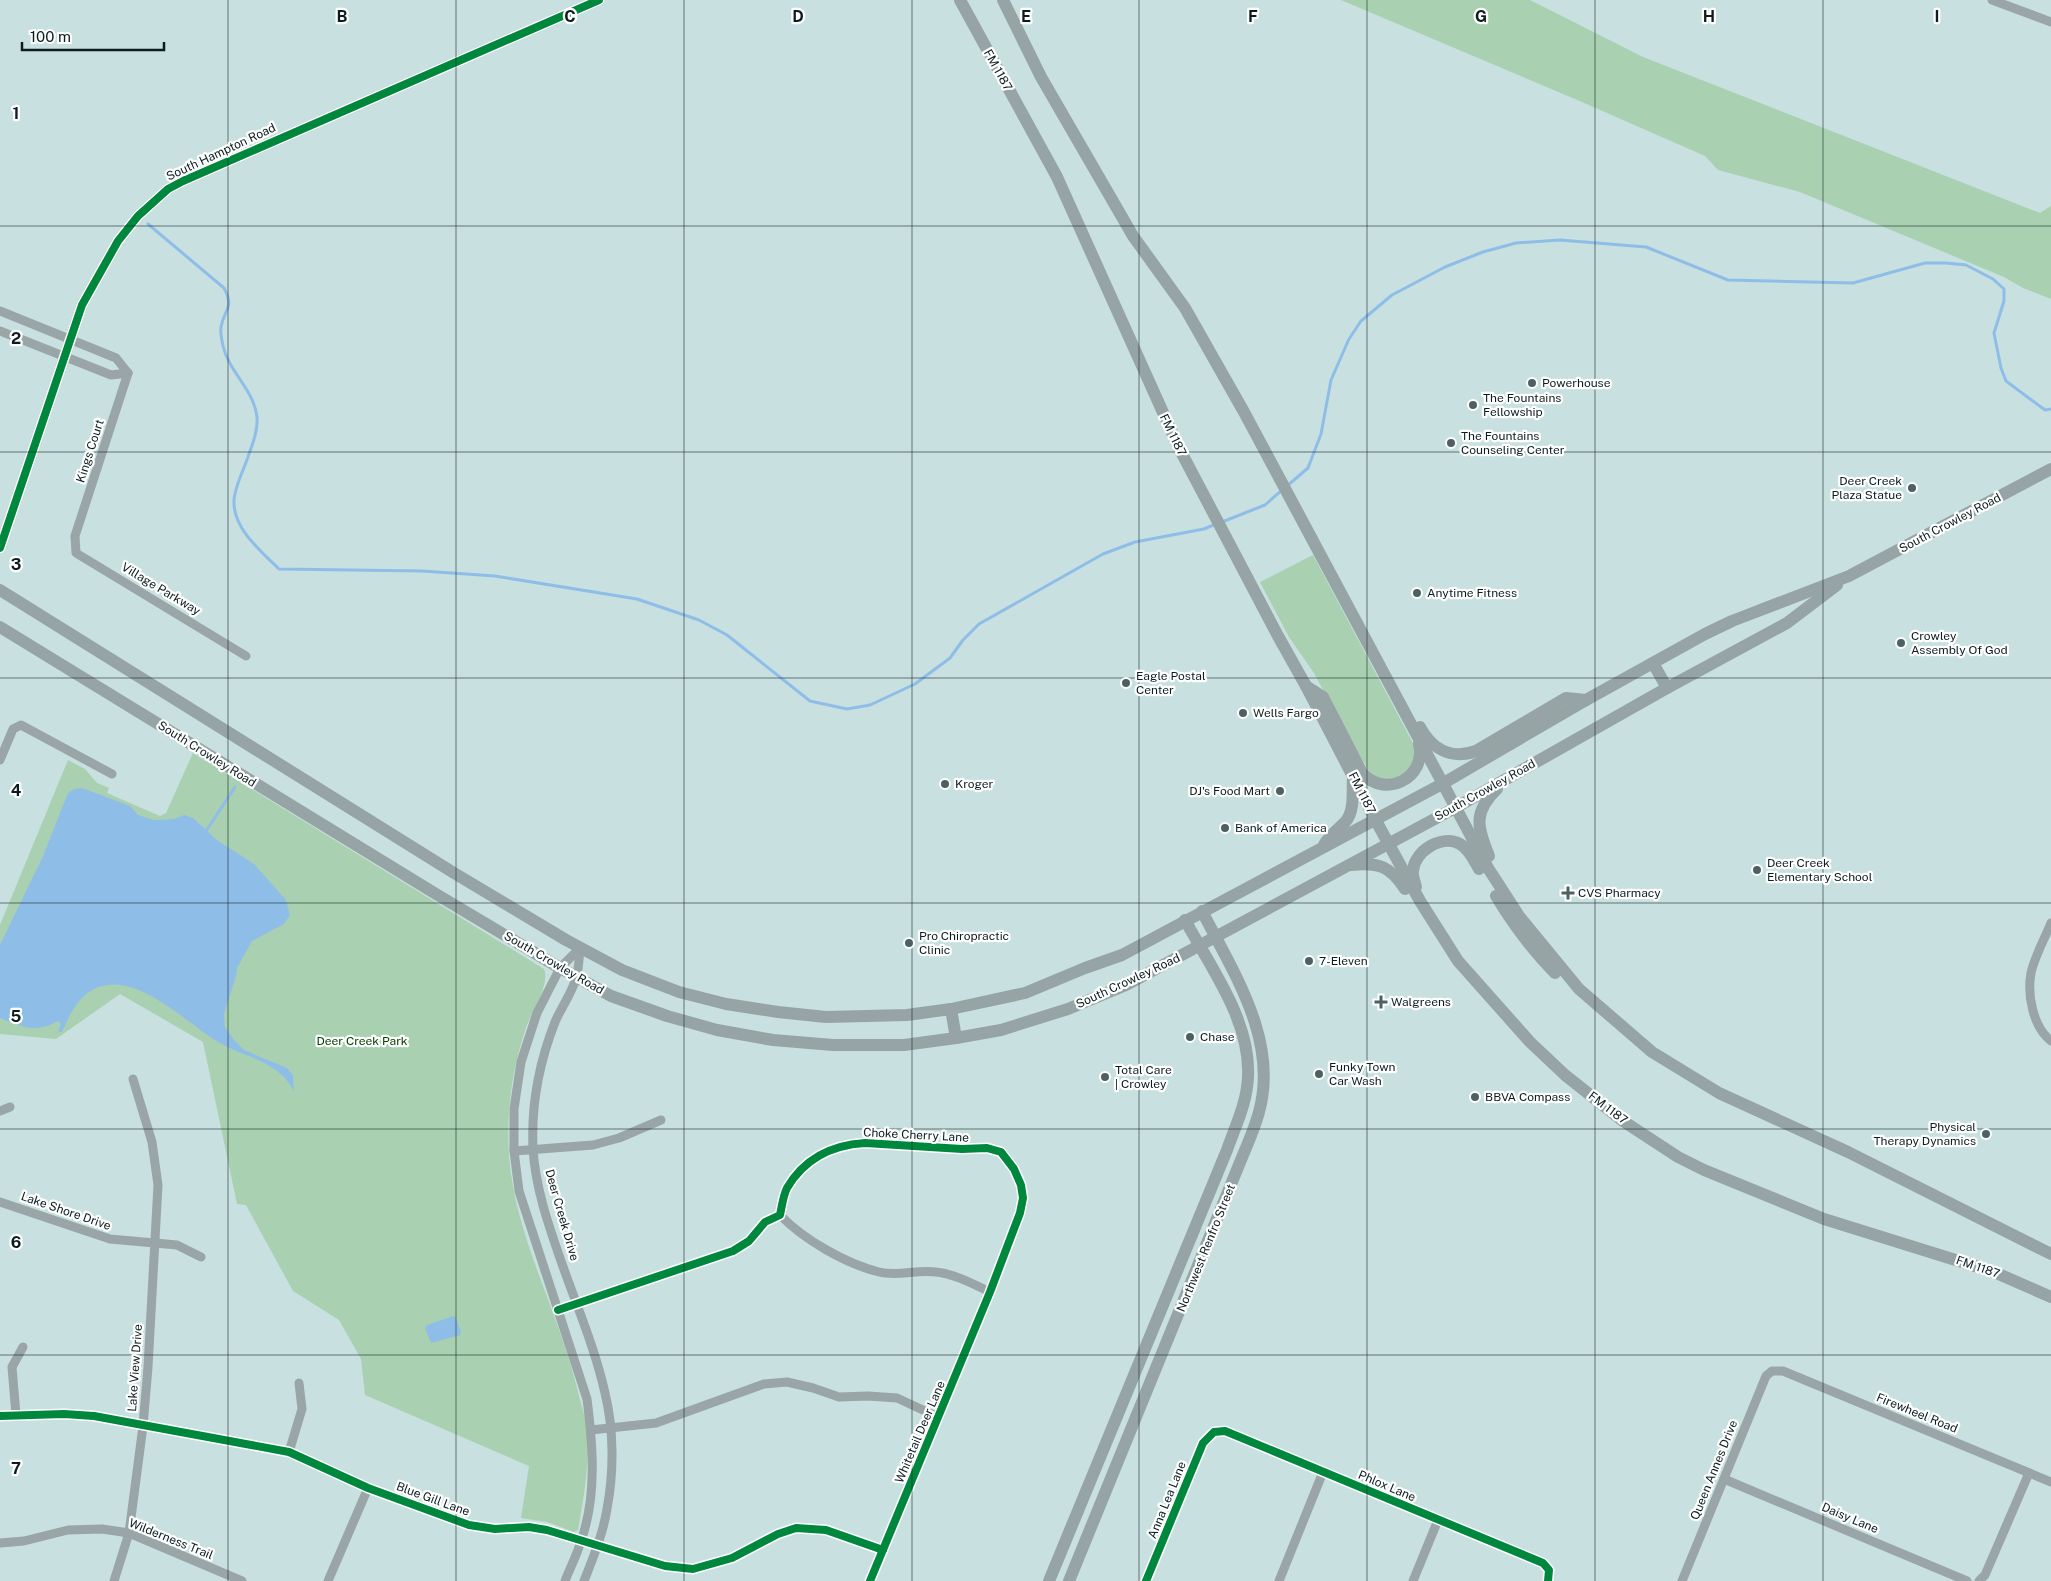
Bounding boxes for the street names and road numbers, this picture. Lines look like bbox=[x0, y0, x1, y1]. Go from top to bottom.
street label: FM 1187 bbox=[981, 47, 1015, 93]
street label: South Hampton Road bbox=[164, 121, 278, 183]
street label: FM 1187 bbox=[1157, 412, 1189, 458]
street label: Kings Court bbox=[73, 417, 107, 484]
street label: South Crowley Road bbox=[1897, 490, 2003, 556]
street label: Village Parkway bbox=[119, 560, 203, 618]
street label: South Crowley Road bbox=[155, 718, 259, 790]
street label: South Crowley Road bbox=[1432, 756, 1538, 824]
street label: FM 1187 bbox=[1346, 770, 1378, 816]
street label: South Crowley Road bbox=[502, 929, 606, 997]
street label: South Crowley Road bbox=[1074, 951, 1182, 1011]
street label: FM 1187 bbox=[1586, 1089, 1630, 1127]
street label: Choke Cherry Lane bbox=[863, 1125, 969, 1145]
street label: Deer Creek Drive bbox=[542, 1168, 582, 1262]
street label: Northwest Renfro Street bbox=[1174, 1182, 1238, 1314]
street label: Lake Shore Drive bbox=[19, 1189, 113, 1233]
street label: FM 1187 bbox=[1954, 1253, 2002, 1281]
street label: Lake View Drive bbox=[125, 1323, 145, 1412]
street label: Whitetail Deer Lane bbox=[892, 1379, 948, 1485]
street label: Firewheel Road bbox=[1874, 1390, 1960, 1436]
street label: Queen Annes Drive bbox=[1688, 1418, 1740, 1522]
street label: Anna Lea Lane bbox=[1145, 1459, 1189, 1541]
street label: Phlox Lane bbox=[1356, 1468, 1418, 1504]
street label: Blue Gill Lane bbox=[394, 1479, 472, 1519]
street label: Daisy Lane bbox=[1819, 1500, 1881, 1536]
street label: Wilderness Trail bbox=[127, 1516, 216, 1562]

